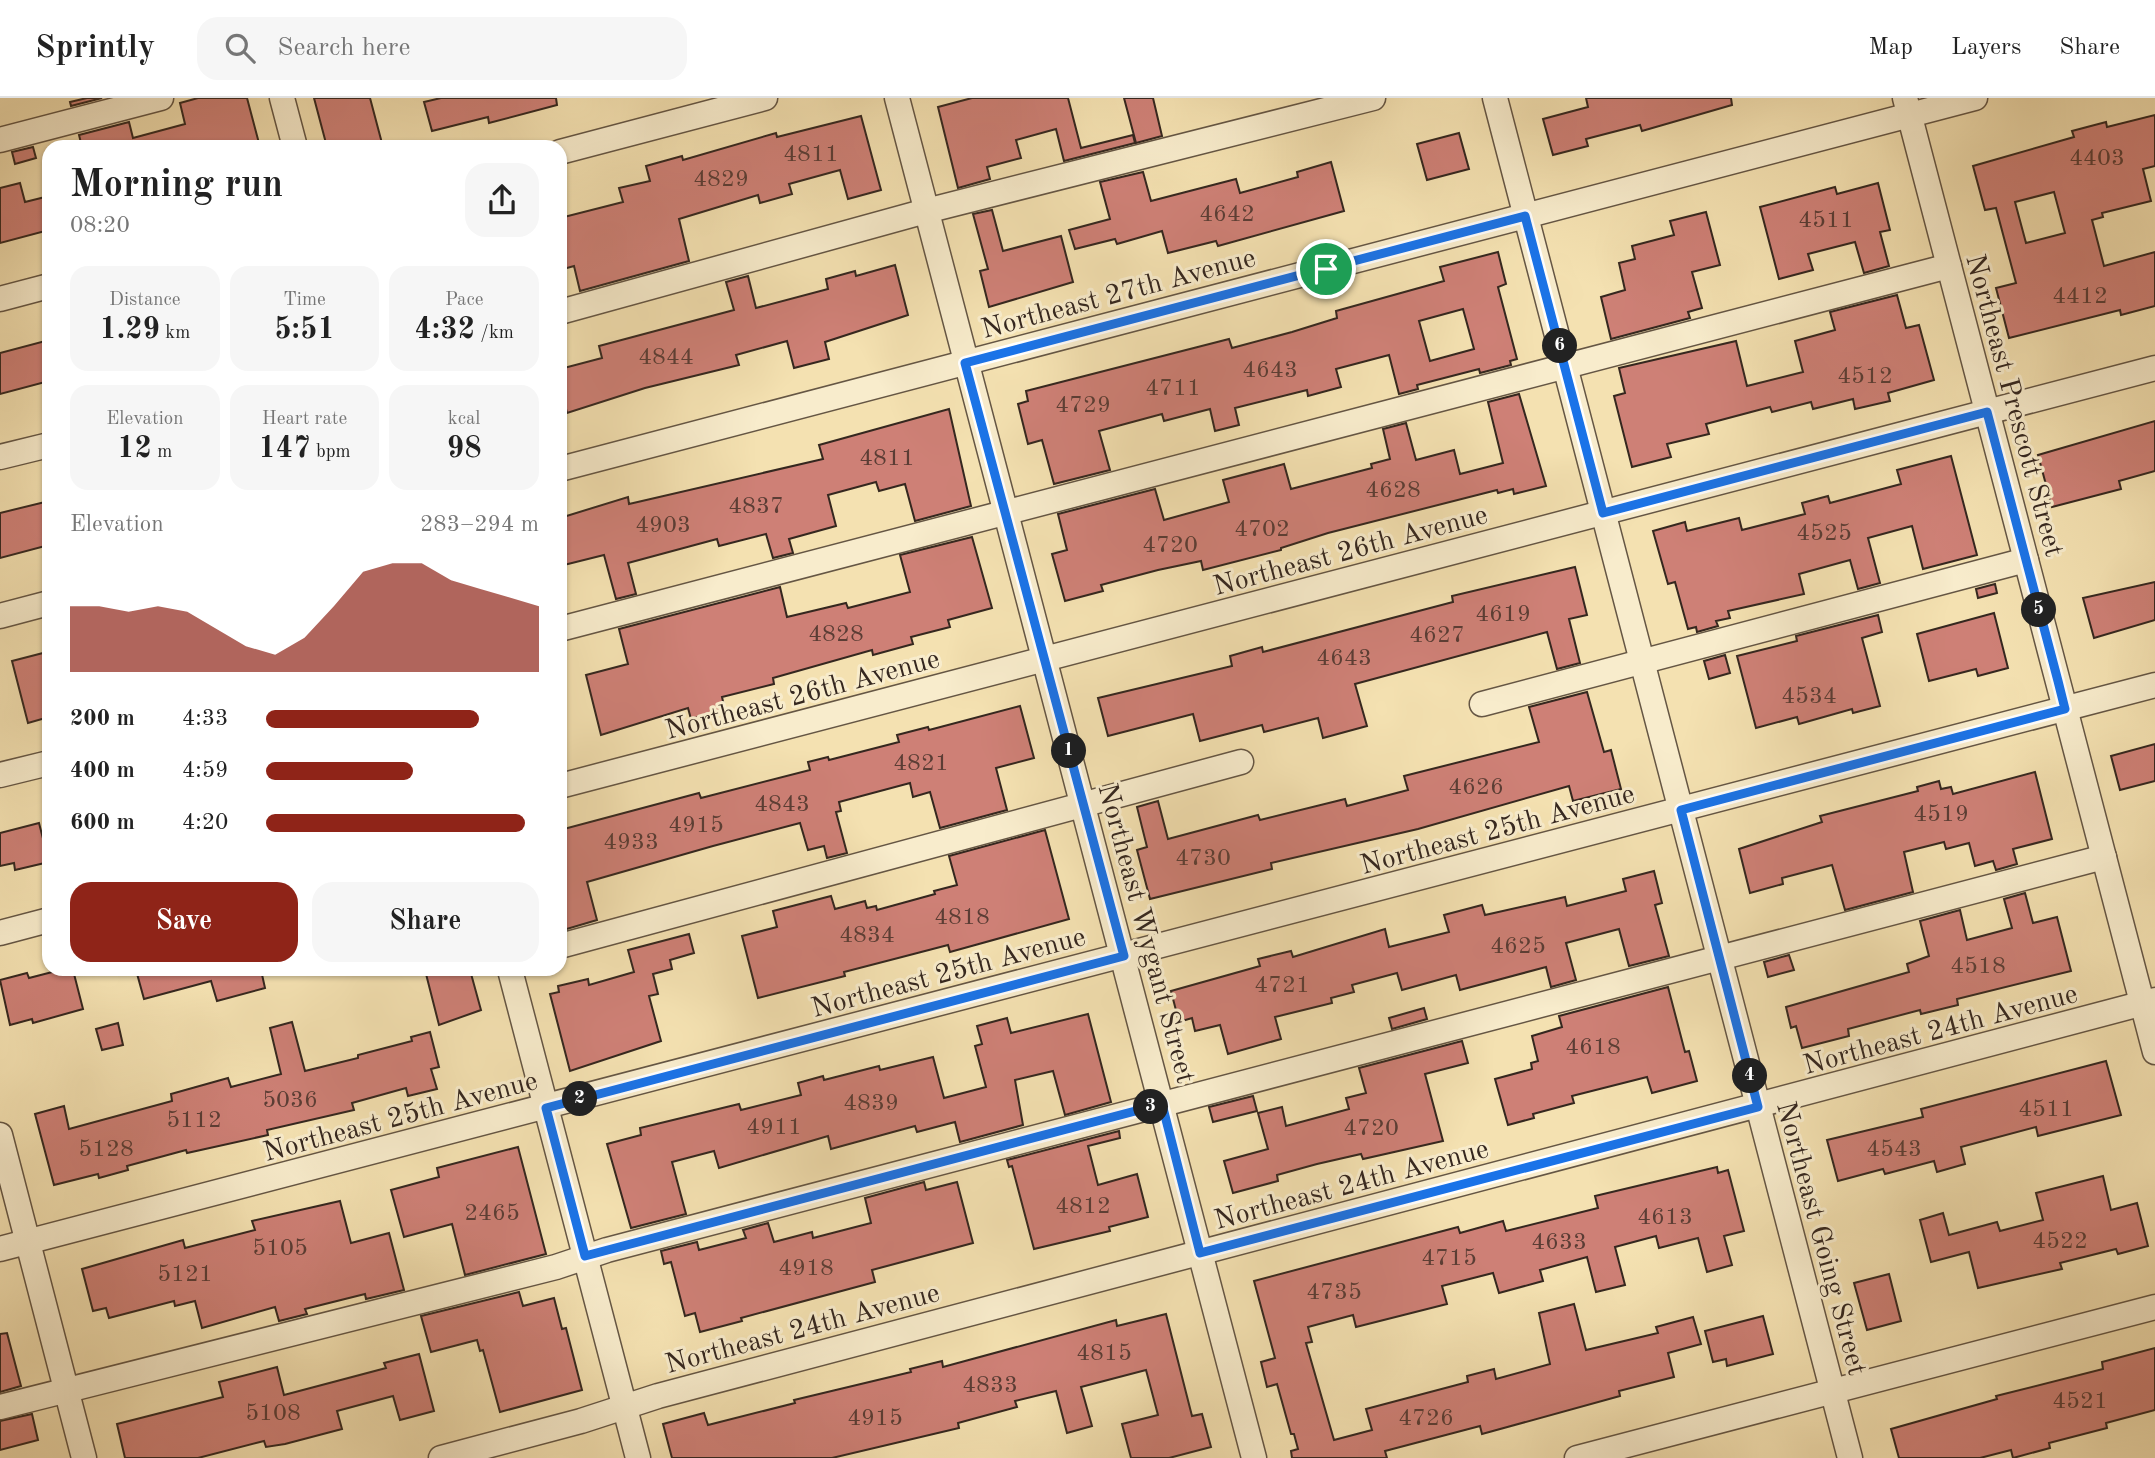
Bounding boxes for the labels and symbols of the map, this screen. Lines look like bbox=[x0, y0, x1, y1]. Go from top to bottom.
house number: 4811 bbox=[783, 143, 839, 167]
house number: 4403 bbox=[2069, 147, 2125, 171]
house number: 4829 bbox=[693, 168, 749, 192]
house number: 4642 bbox=[1199, 203, 1255, 227]
house number: 4511 bbox=[1798, 209, 1854, 233]
pin bbox=[1296, 239, 1356, 299]
street label: Northeast 27th Avenue bbox=[979, 245, 1259, 345]
street label: Northeast Prescott Street bbox=[1959, 252, 2067, 560]
house number: 4412 bbox=[2052, 285, 2108, 309]
pin: 6 bbox=[1542, 328, 1578, 364]
house number: 4844 bbox=[638, 346, 694, 370]
house number: 4643 bbox=[1242, 359, 1298, 383]
house number: 4512 bbox=[1837, 365, 1893, 389]
house number: 4711 bbox=[1145, 377, 1201, 401]
house number: 4729 bbox=[1055, 394, 1111, 418]
house number: 4811 bbox=[859, 447, 915, 471]
house number: 4628 bbox=[1365, 479, 1421, 503]
house number: 4837 bbox=[728, 495, 784, 519]
street label: Northeast 26th Avenue bbox=[1211, 502, 1491, 602]
house number: 4903 bbox=[635, 514, 691, 538]
house number: 4702 bbox=[1234, 518, 1290, 542]
house number: 4525 bbox=[1796, 522, 1852, 546]
house number: 4720 bbox=[1142, 534, 1198, 558]
pin: 5 bbox=[2022, 592, 2056, 628]
house number: 4619 bbox=[1475, 603, 1531, 627]
house number: 4828 bbox=[808, 623, 864, 647]
house number: 4627 bbox=[1409, 624, 1465, 648]
street label: Northeast 26th Avenue bbox=[663, 646, 943, 746]
house number: 4643 bbox=[1316, 647, 1372, 671]
house number: 4534 bbox=[1781, 685, 1837, 709]
pin: 1 bbox=[1052, 734, 1086, 768]
house number: 4821 bbox=[893, 752, 949, 776]
house number: 4626 bbox=[1448, 776, 1504, 800]
street label: Northeast Wygant Street bbox=[1092, 781, 1199, 1087]
street label: Northeast 25th Avenue bbox=[1358, 781, 1638, 881]
house number: 4843 bbox=[754, 793, 810, 817]
house number: 4519 bbox=[1913, 803, 1969, 827]
house number: 4915 bbox=[668, 814, 724, 838]
house number: 4933 bbox=[603, 831, 659, 855]
house number: 4730 bbox=[1175, 847, 1231, 871]
house number: 4818 bbox=[934, 906, 990, 930]
street label: Northeast 25th Avenue bbox=[809, 924, 1089, 1024]
house number: 4834 bbox=[839, 924, 895, 948]
house number: 4625 bbox=[1490, 935, 1546, 959]
house number: 4518 bbox=[1950, 955, 2006, 979]
house number: 4721 bbox=[1254, 974, 1310, 998]
street label: Northeast 24th Avenue bbox=[1801, 981, 2081, 1081]
house number: 4618 bbox=[1565, 1036, 1621, 1060]
pin: 4 bbox=[1732, 1058, 1768, 1094]
street label: Northeast 25th Avenue bbox=[261, 1068, 541, 1168]
pin: 2 bbox=[562, 1082, 598, 1116]
house number: 5036 bbox=[262, 1089, 318, 1113]
pin: 3 bbox=[1134, 1090, 1168, 1124]
house number: 4839 bbox=[843, 1092, 899, 1116]
house number: 4511 bbox=[2018, 1098, 2074, 1122]
street label: Northeast Going Street bbox=[1770, 1099, 1870, 1379]
house number: 5112 bbox=[166, 1109, 222, 1133]
house number: 4911 bbox=[746, 1116, 802, 1140]
house number: 4720 bbox=[1343, 1117, 1399, 1141]
street label: Northeast 24th Avenue bbox=[1212, 1136, 1492, 1236]
house number: 5128 bbox=[78, 1138, 134, 1162]
house number: 4543 bbox=[1866, 1138, 1922, 1162]
house number: 4812 bbox=[1055, 1195, 1111, 1219]
house number: 2465 bbox=[464, 1202, 520, 1226]
house number: 4613 bbox=[1637, 1206, 1693, 1230]
house number: 4522 bbox=[2032, 1230, 2088, 1254]
house number: 4633 bbox=[1531, 1231, 1587, 1255]
house number: 5105 bbox=[252, 1237, 308, 1261]
house number: 4715 bbox=[1421, 1247, 1477, 1271]
house number: 4918 bbox=[778, 1257, 834, 1281]
house number: 5121 bbox=[157, 1263, 213, 1287]
street label: Northeast 24th Avenue bbox=[663, 1280, 943, 1380]
house number: 4735 bbox=[1306, 1281, 1362, 1305]
house number: 4815 bbox=[1076, 1342, 1132, 1366]
house number: 4833 bbox=[962, 1374, 1018, 1398]
house number: 4521 bbox=[2052, 1390, 2108, 1414]
house number: 5108 bbox=[245, 1402, 301, 1426]
house number: 4915 bbox=[847, 1407, 903, 1431]
house number: 4726 bbox=[1398, 1407, 1454, 1431]

